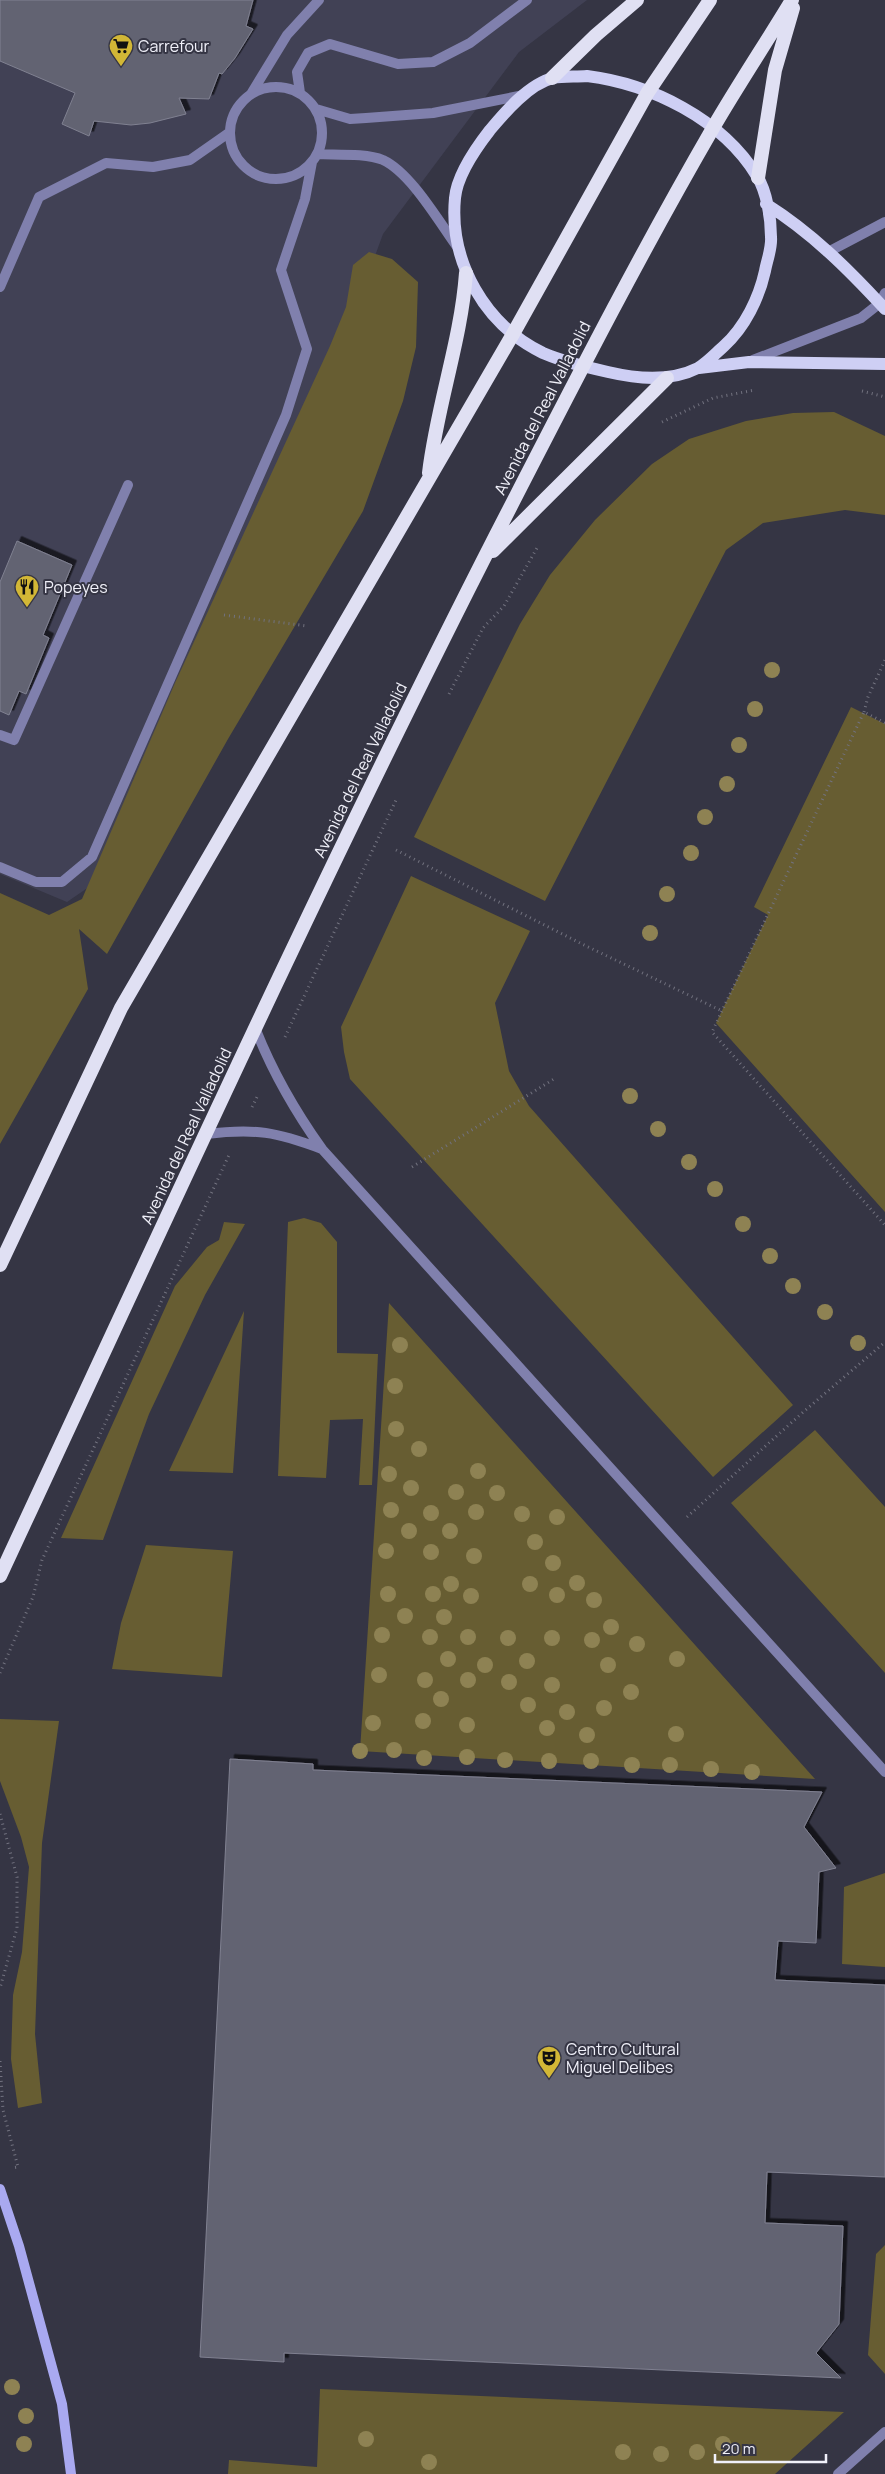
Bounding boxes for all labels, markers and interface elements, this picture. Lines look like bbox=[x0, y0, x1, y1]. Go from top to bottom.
supermarket icon: Carrefour bbox=[108, 33, 134, 67]
place label: Carrefour bbox=[138, 35, 209, 57]
street label: Avenida del Real Valladolid bbox=[489, 317, 595, 499]
restaurant icon: Popeyes bbox=[14, 574, 40, 608]
place label: Popeyes bbox=[44, 576, 108, 598]
street label: Avenida del Real Valladolid bbox=[308, 679, 412, 861]
street label: Avenida del Real Valladolid bbox=[135, 1044, 237, 1228]
place label: Centro Cultural Miguel Delibes bbox=[566, 2038, 679, 2078]
theatre icon: Centro Cultural Miguel Delibes bbox=[536, 2045, 562, 2079]
scale bar bbox=[715, 2432, 826, 2464]
text: 20 m bbox=[722, 2438, 755, 2459]

